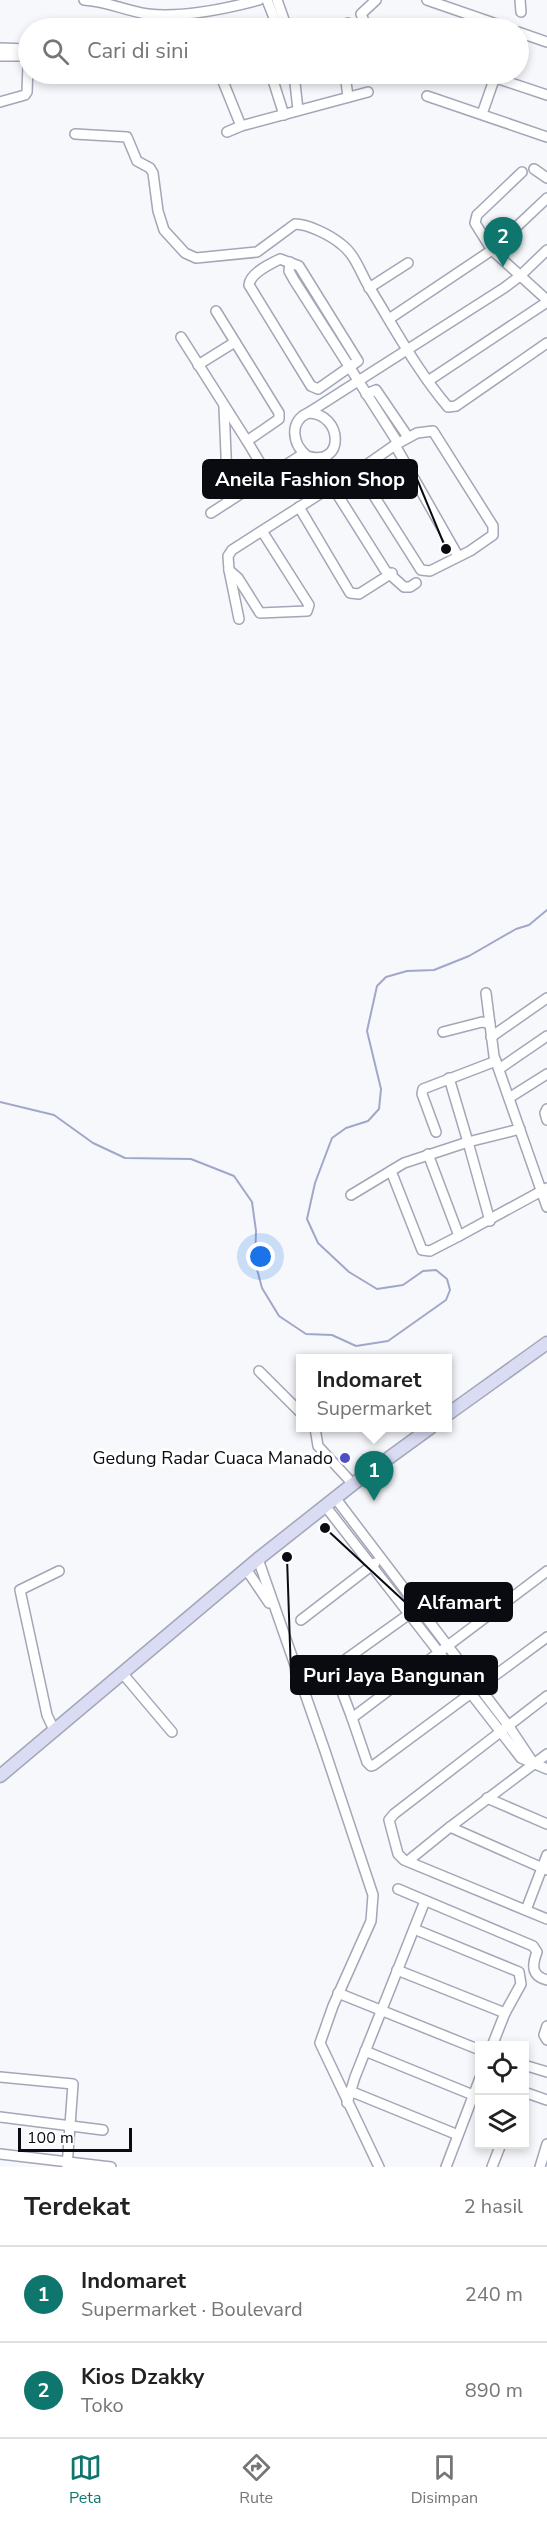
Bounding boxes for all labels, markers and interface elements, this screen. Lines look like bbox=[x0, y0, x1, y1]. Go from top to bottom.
search box bbox=[18, 18, 529, 84]
icon: search bbox=[39, 35, 72, 68]
text: Cari di sini bbox=[87, 36, 189, 66]
pin: 2 bbox=[484, 218, 522, 267]
callout: Aneila Fashion Shop bbox=[203, 460, 417, 498]
text: Aneila Fashion Shop bbox=[215, 466, 405, 493]
your location bbox=[246, 1242, 275, 1271]
popup bbox=[296, 1354, 452, 1432]
text: Indomaret bbox=[316, 1365, 421, 1395]
text: Supermarket bbox=[316, 1395, 432, 1422]
place label: Gedung Radar Cuaca Manado bbox=[93, 1446, 333, 1470]
marker: Gedung Radar Cuaca Manado bbox=[338, 1451, 352, 1465]
pin: 1 bbox=[354, 1452, 394, 1501]
callout: Alfamart bbox=[405, 1583, 512, 1621]
text: Alfamart bbox=[417, 1589, 501, 1616]
callout: Puri Jaya Bangunan bbox=[291, 1656, 497, 1694]
text: Puri Jaya Bangunan bbox=[303, 1662, 485, 1689]
map controls bbox=[475, 2041, 529, 2149]
button: locate bbox=[475, 2041, 529, 2095]
button: layers bbox=[475, 2095, 529, 2149]
scale bar bbox=[18, 2125, 132, 2152]
text: 100 m bbox=[27, 2127, 74, 2149]
text: Terdekat bbox=[24, 2189, 130, 2224]
text: 2 hasil bbox=[464, 2193, 523, 2220]
text: Indomaret bbox=[81, 2266, 186, 2296]
text: 1 bbox=[38, 2281, 50, 2308]
text: 240 m bbox=[465, 2281, 523, 2308]
text: Supermarket · Boulevard bbox=[81, 2296, 303, 2323]
text: Kios Dzakky bbox=[81, 2362, 204, 2392]
text: 2 bbox=[38, 2377, 50, 2404]
text: 890 m bbox=[465, 2377, 523, 2404]
text: Toko bbox=[81, 2392, 124, 2419]
tab: Peta bbox=[69, 2451, 102, 2509]
tab: Rute bbox=[239, 2451, 273, 2509]
tab: Disimpan bbox=[411, 2451, 478, 2509]

